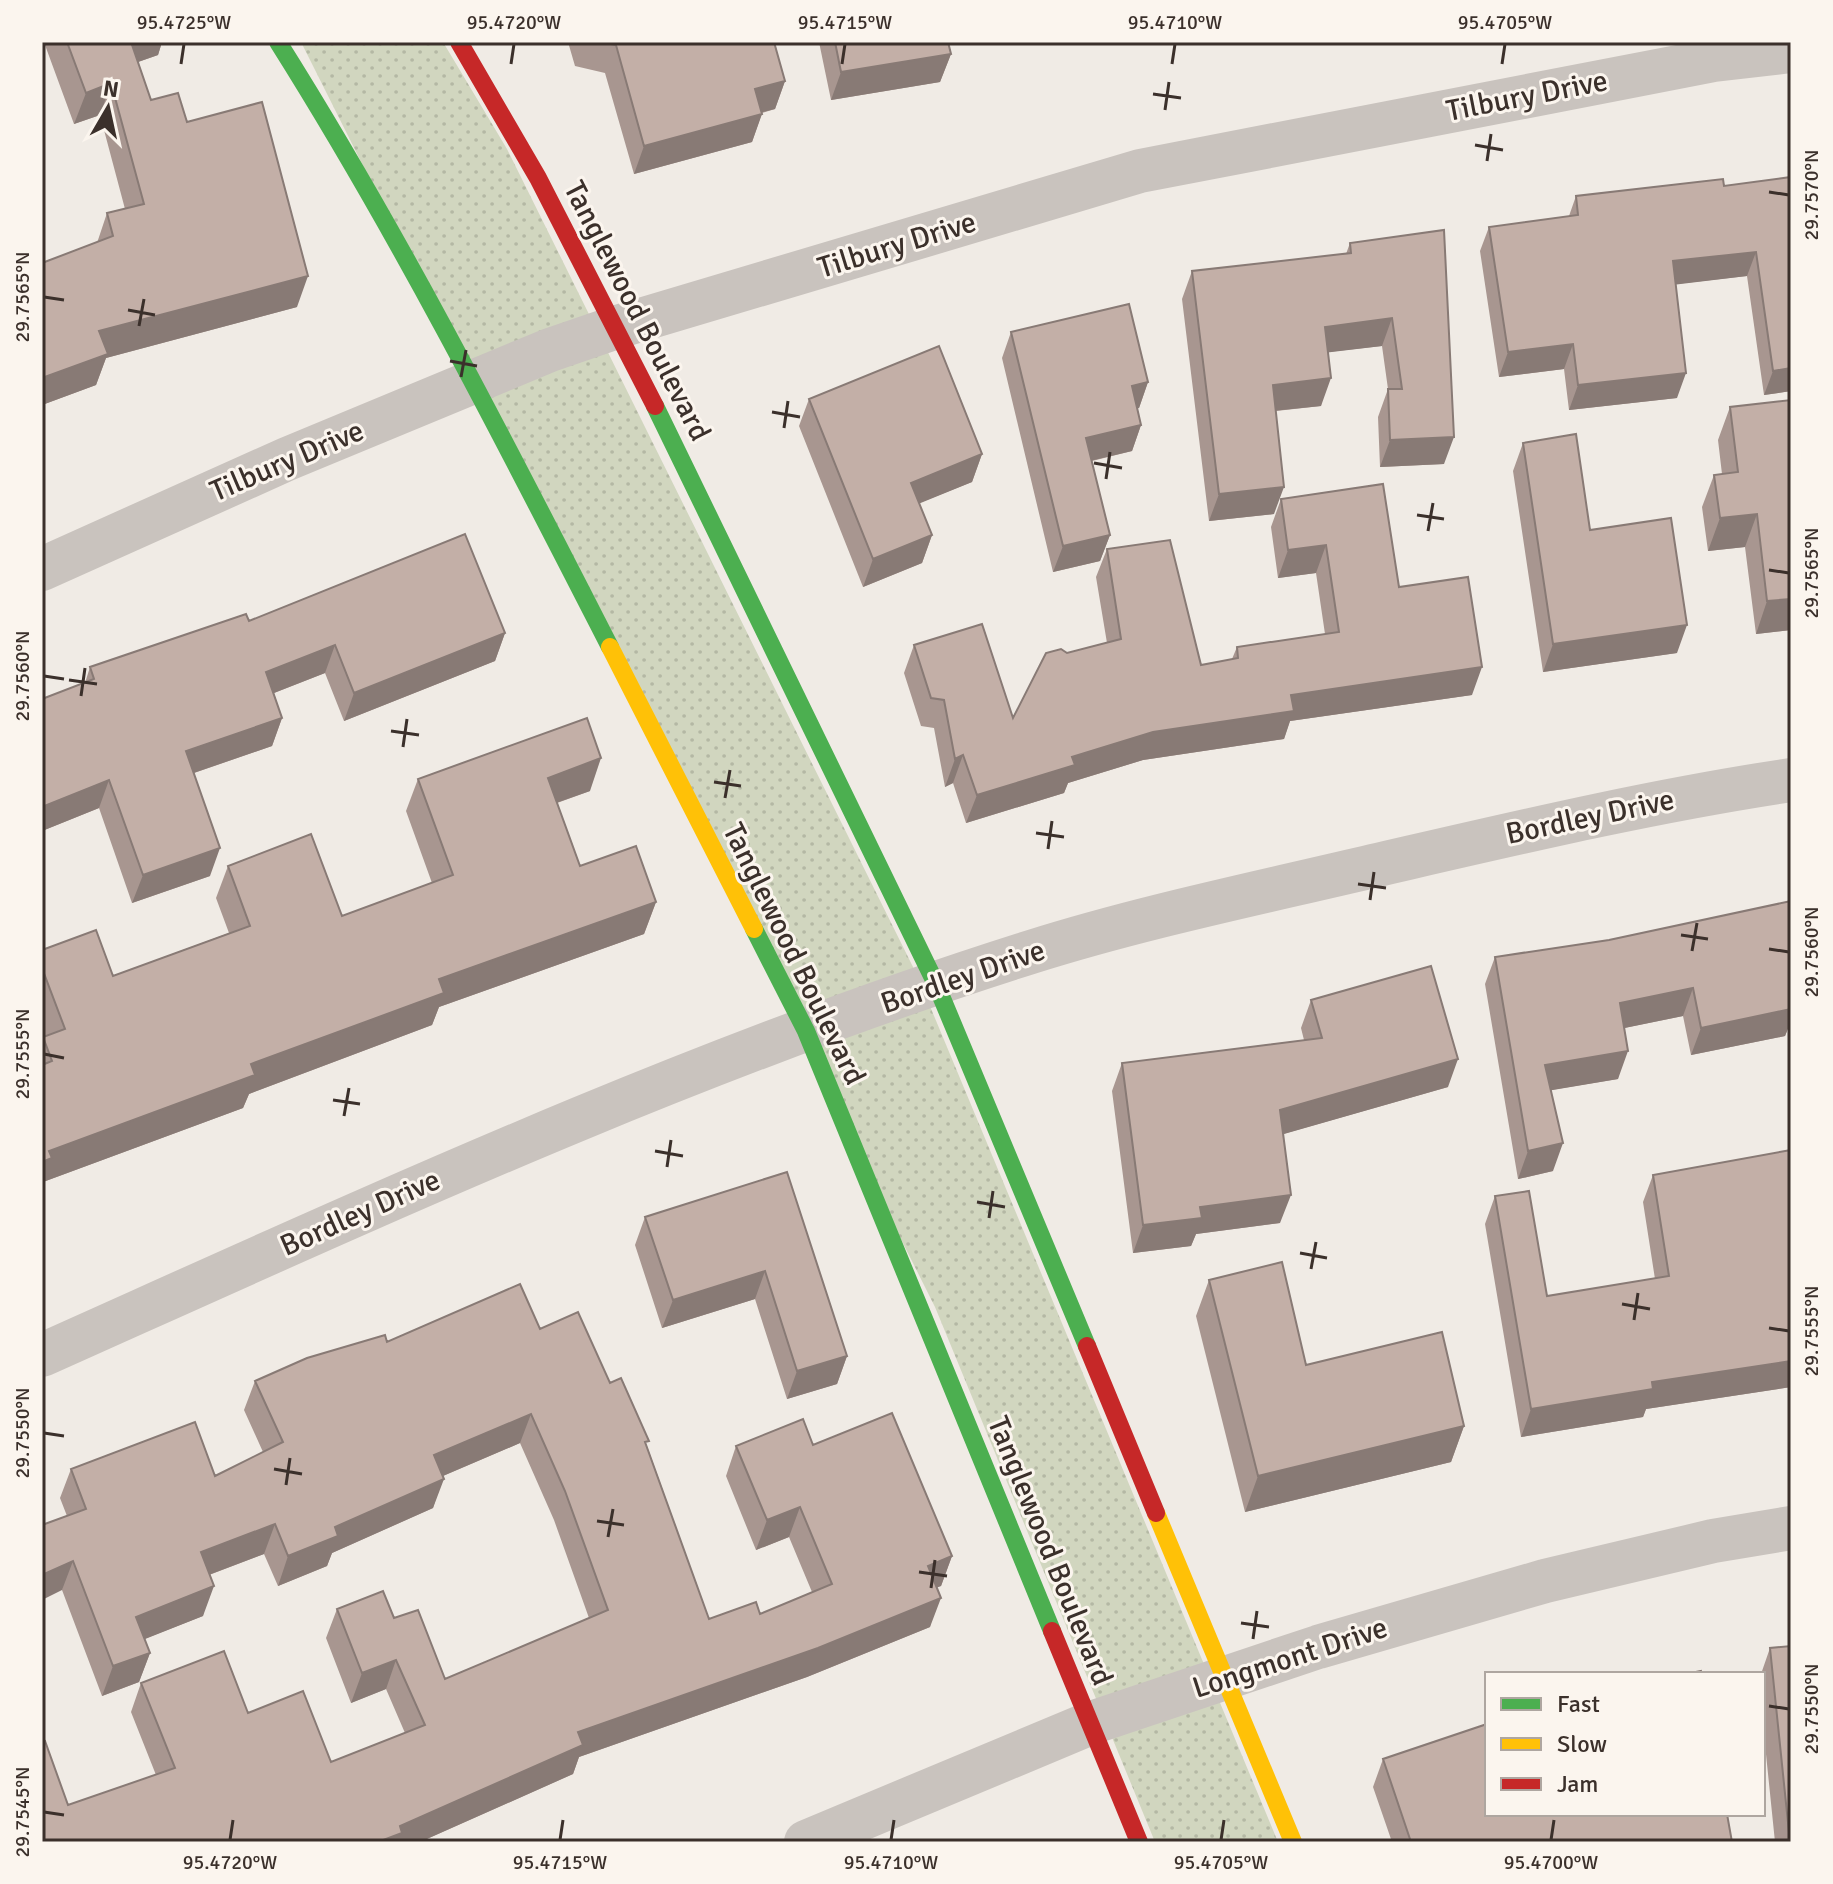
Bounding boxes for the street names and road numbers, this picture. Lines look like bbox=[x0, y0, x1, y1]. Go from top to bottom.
street label: Tilbury Drive bbox=[1443, 62, 1611, 130]
street label: Tanglewood Boulevard bbox=[555, 175, 719, 447]
street label: Tilbury Drive bbox=[813, 203, 981, 287]
street label: Tilbury Drive bbox=[205, 412, 369, 510]
street label: Bordley Drive bbox=[1502, 781, 1678, 853]
street label: Tanglewood Boulevard bbox=[714, 817, 874, 1091]
street label: Bordley Drive bbox=[876, 932, 1050, 1022]
street label: Bordley Drive bbox=[274, 1161, 446, 1265]
street label: Tanglewood Boulevard bbox=[979, 1411, 1121, 1691]
street label: Longmont Drive bbox=[1188, 1609, 1392, 1707]

